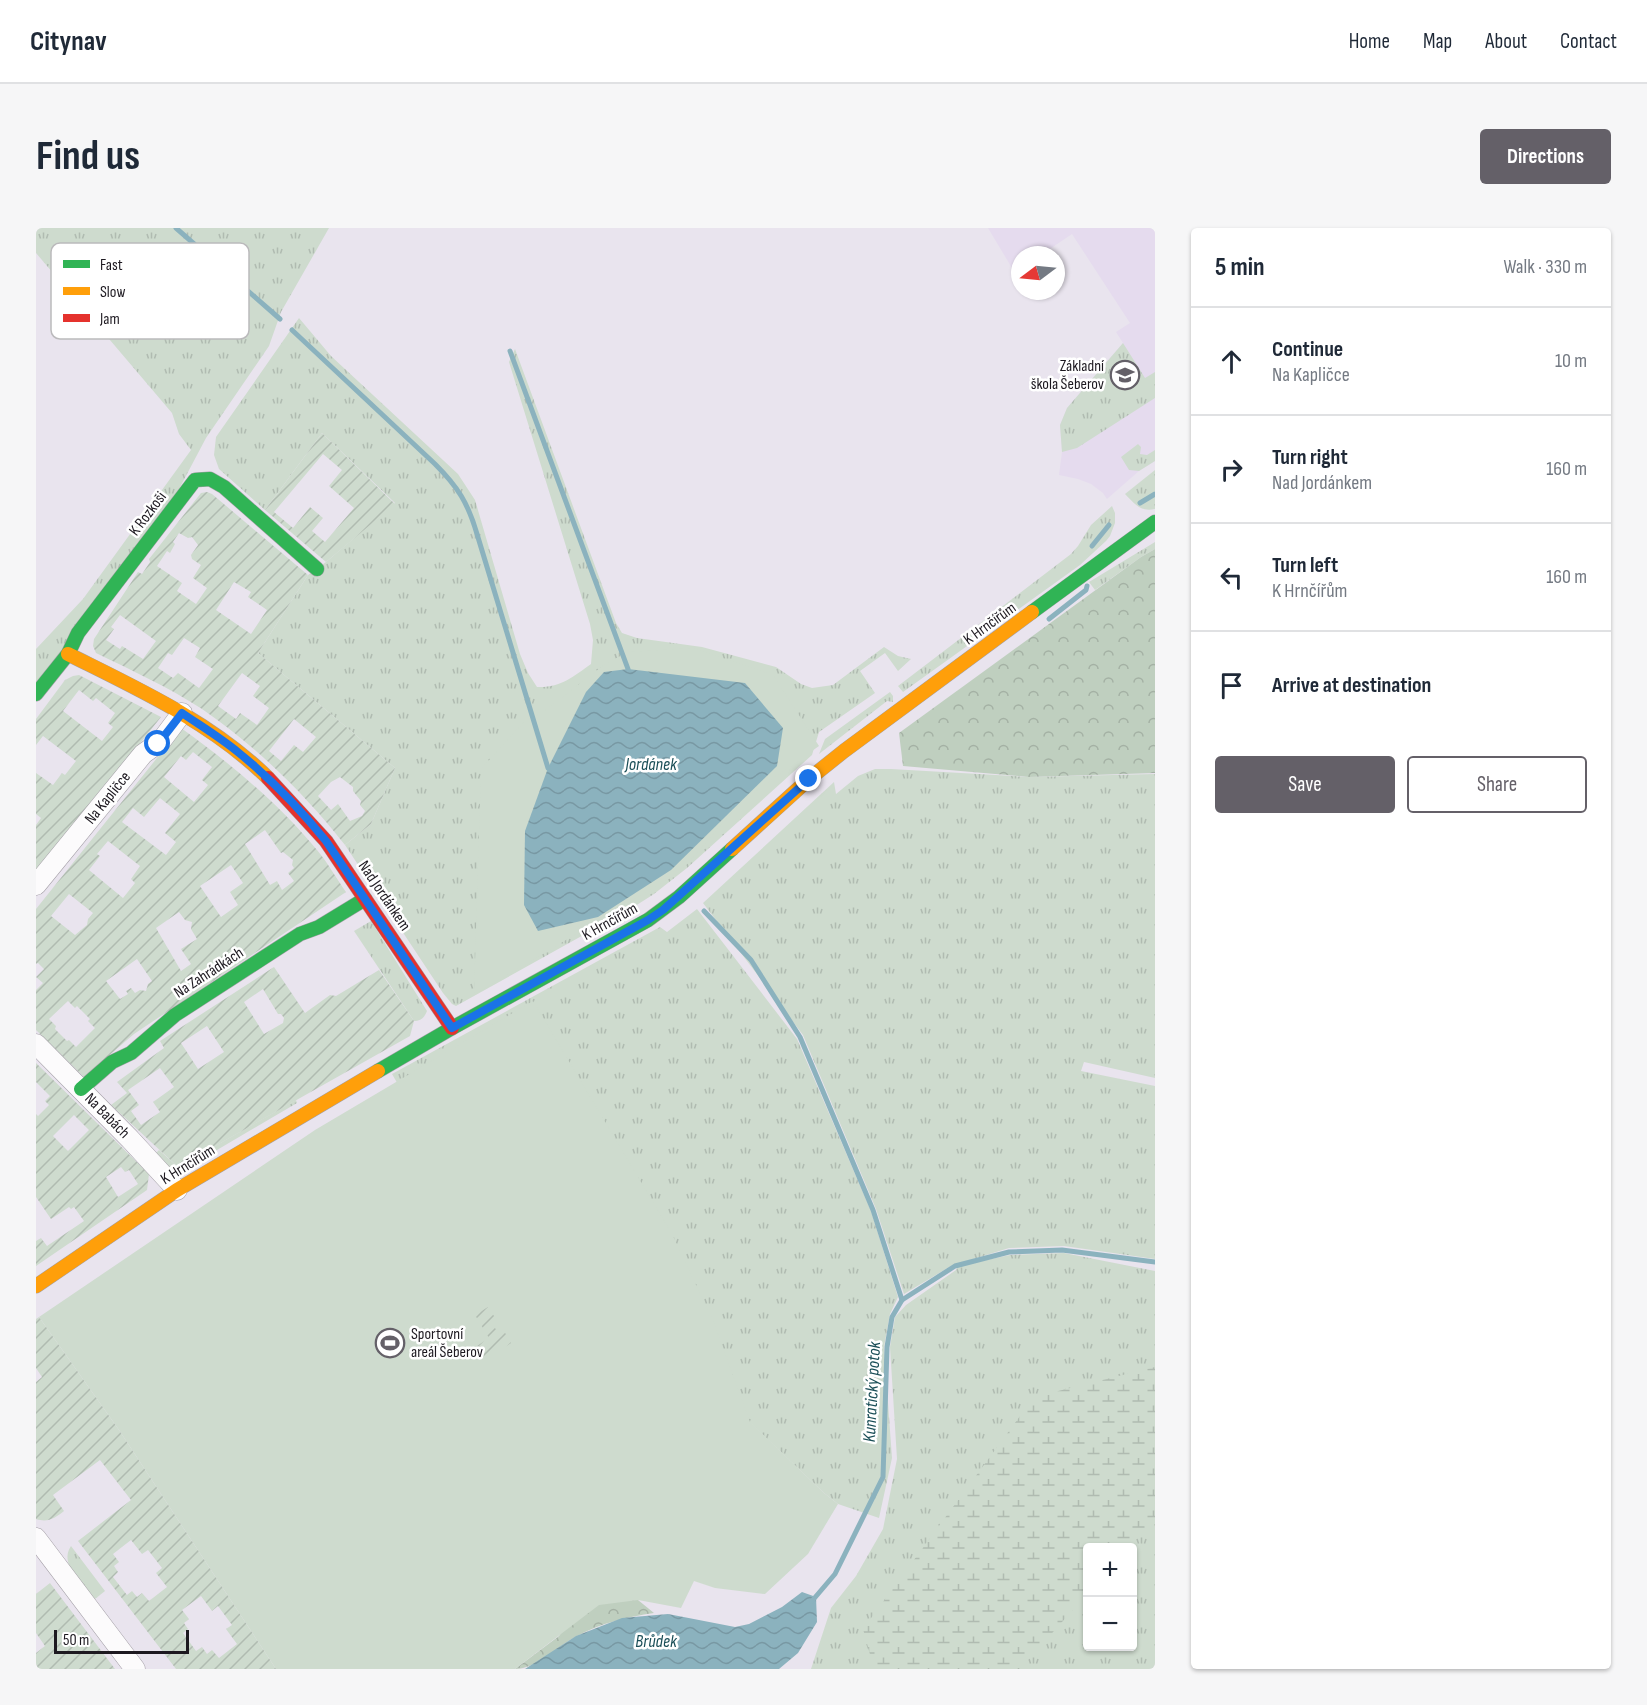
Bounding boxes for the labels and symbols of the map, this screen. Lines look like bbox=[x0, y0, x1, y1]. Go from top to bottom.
legend bbox=[51, 243, 249, 339]
north arrow bbox=[1011, 246, 1065, 300]
text: Fast bbox=[100, 256, 123, 275]
text: Slow bbox=[100, 283, 125, 302]
text: Jam bbox=[99, 310, 120, 329]
place label: Základní škola Šeberov bbox=[1031, 357, 1104, 394]
school or university icon: Základní škola Šeberov bbox=[1109, 359, 1141, 391]
street label: K Rozkoši bbox=[125, 488, 171, 540]
street label: K Hrnčířům bbox=[960, 599, 1020, 649]
route start bbox=[144, 730, 170, 756]
water label: Jordánek bbox=[624, 754, 678, 775]
route end bbox=[795, 765, 821, 791]
street label: Na Kapličce bbox=[81, 768, 135, 828]
street label: Nad Jordánkem bbox=[354, 858, 414, 934]
street label: K Hrnčířům bbox=[579, 899, 641, 945]
street label: Na Zahrádkách bbox=[171, 944, 247, 1002]
street label: Na Babách bbox=[80, 1089, 134, 1143]
street label: K Hrnčířům bbox=[157, 1141, 219, 1189]
place label: Sportovní areál Šeberov bbox=[411, 1325, 483, 1362]
sports icon: Sportovní areál Šeberov bbox=[374, 1327, 406, 1359]
water label: Kunratický potok bbox=[859, 1340, 885, 1443]
scale bar bbox=[54, 1627, 189, 1654]
water label: Brůdek bbox=[635, 1631, 678, 1652]

